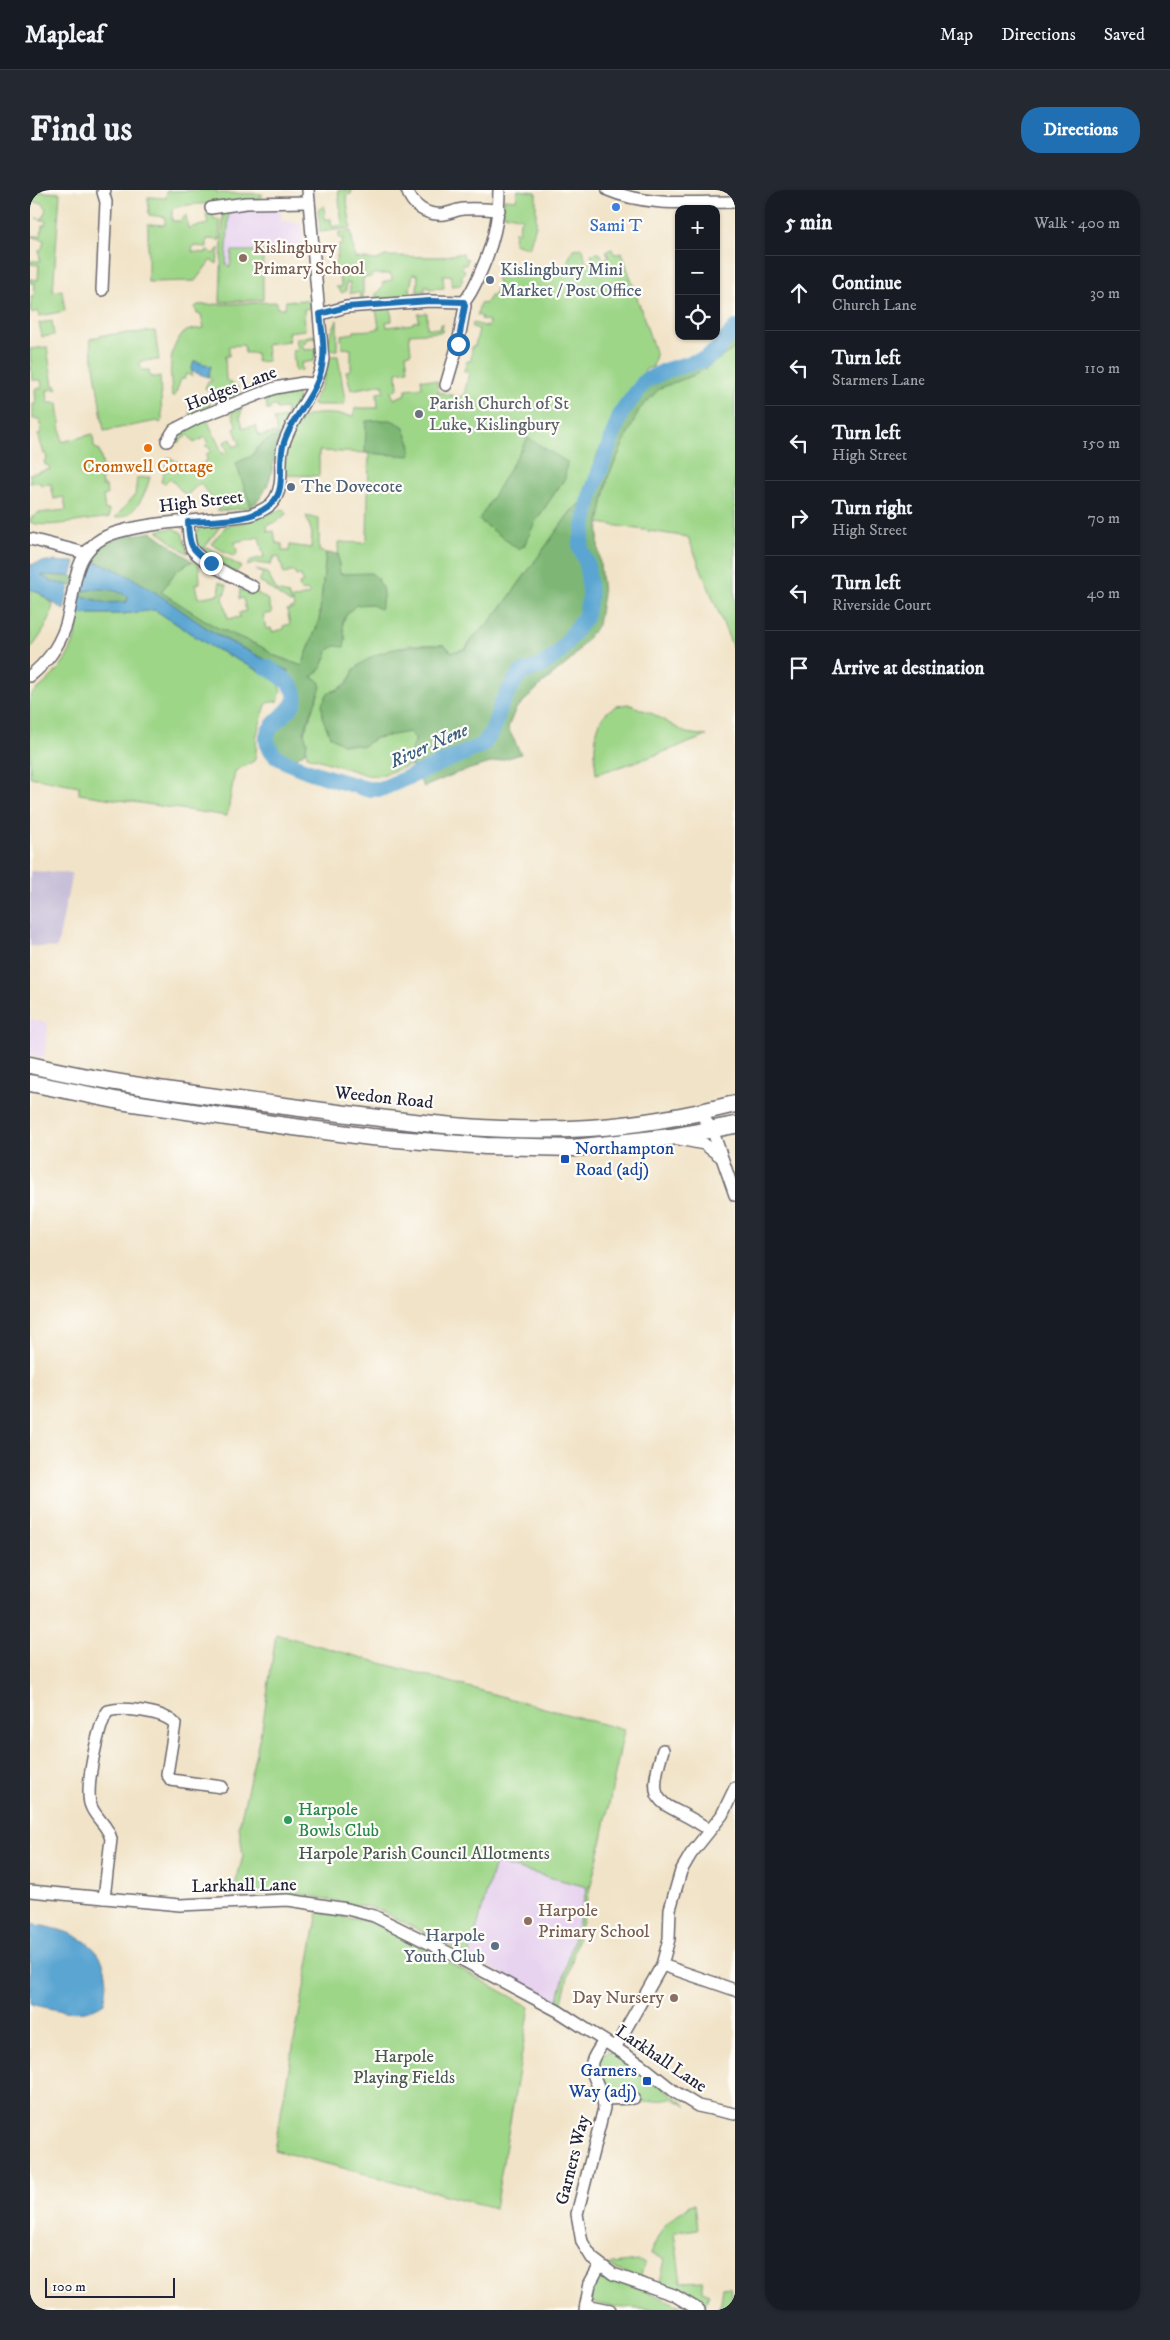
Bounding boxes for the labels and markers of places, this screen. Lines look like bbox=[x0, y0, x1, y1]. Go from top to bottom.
marker: Sami T bbox=[610, 201, 622, 213]
place label: Sami T bbox=[590, 215, 643, 237]
place label: Kislingbury Primary School bbox=[253, 237, 365, 280]
marker: Kislingbury Primary School bbox=[237, 252, 249, 264]
place label: Kislingbury Mini Market / Post Office bbox=[500, 259, 642, 302]
marker: Kislingbury Mini Market / Post Office bbox=[484, 274, 496, 286]
place label: Parish Church of St Luke, Kislingbury bbox=[429, 393, 569, 436]
marker: Parish Church of St Luke, Kislingbury bbox=[413, 408, 425, 420]
marker: Cromwell Cottage bbox=[142, 442, 154, 454]
place label: Cromwell Cottage bbox=[83, 456, 213, 478]
place label: The Dovecote bbox=[301, 476, 403, 498]
marker: The Dovecote bbox=[285, 481, 297, 493]
place label: Northampton Road (adj) bbox=[575, 1138, 675, 1181]
marker: Northampton Road (adj) bbox=[559, 1153, 571, 1165]
place label: Harpole Bowls Club bbox=[298, 1799, 379, 1842]
marker: Harpole Bowls Club bbox=[282, 1814, 294, 1826]
place label: Harpole Primary School bbox=[538, 1900, 650, 1943]
marker: Harpole Primary School bbox=[522, 1915, 534, 1927]
place label: Harpole Youth Club bbox=[404, 1925, 485, 1968]
marker: Harpole Youth Club bbox=[489, 1940, 501, 1952]
place label: Day Nursery bbox=[572, 1987, 664, 2009]
marker: Day Nursery bbox=[668, 1992, 680, 2004]
place label: Garners Way (adj) bbox=[568, 2060, 637, 2103]
marker: Garners Way (adj) bbox=[641, 2075, 653, 2087]

